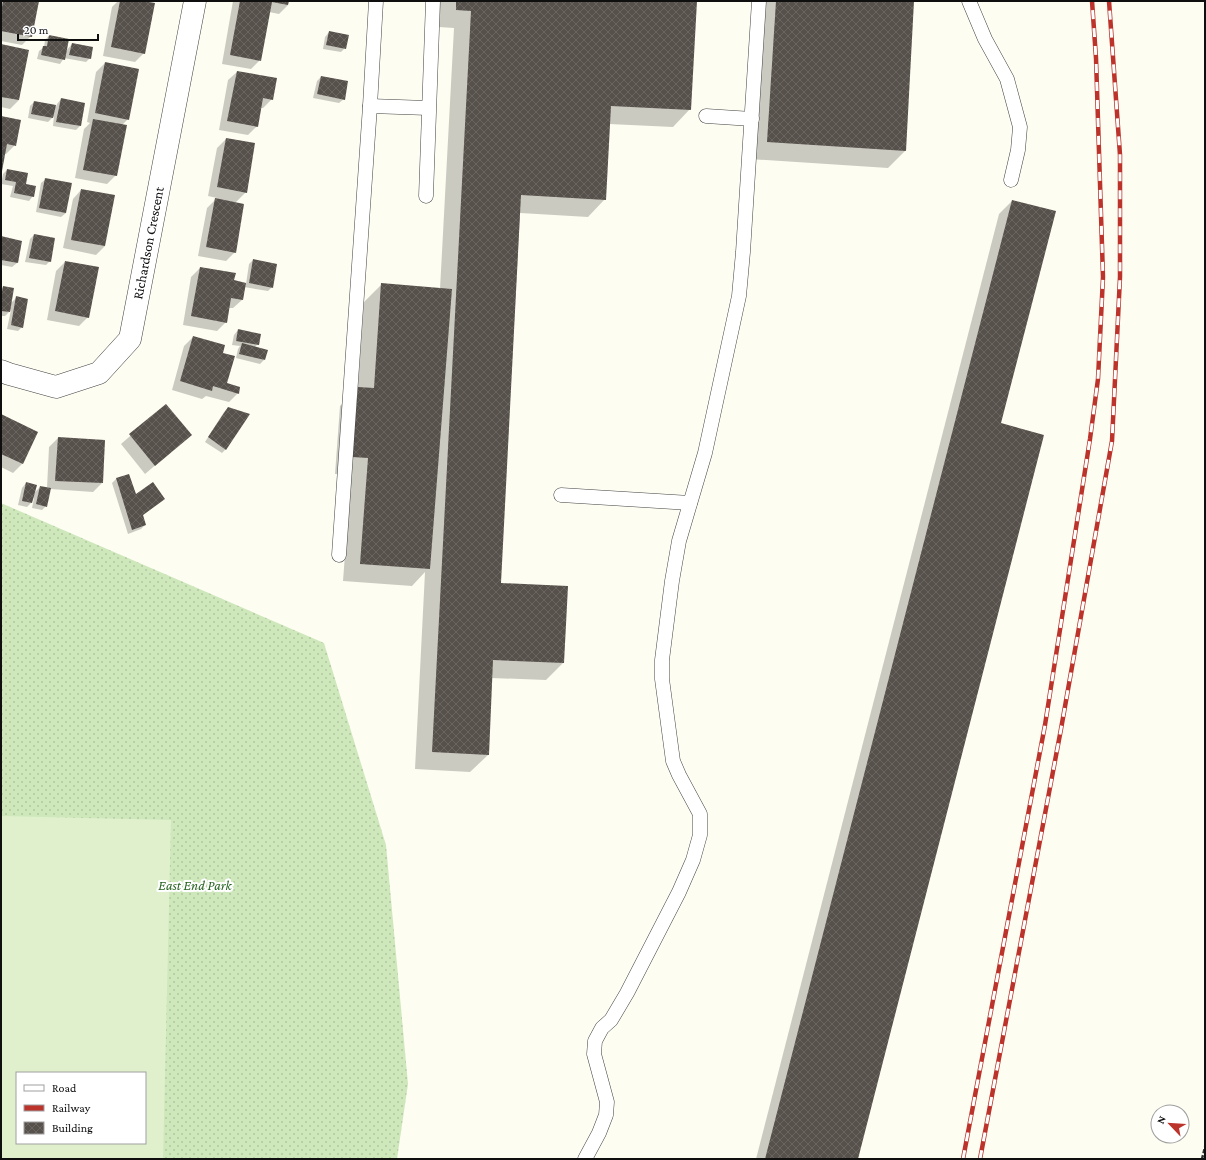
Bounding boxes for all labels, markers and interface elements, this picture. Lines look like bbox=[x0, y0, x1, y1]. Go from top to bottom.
scale bar bbox=[18, 16, 98, 42]
text: 20 m bbox=[24, 23, 49, 37]
street label: Richardson Crescent bbox=[129, 185, 167, 301]
park label: East End Park bbox=[158, 877, 233, 893]
legend bbox=[16, 1072, 146, 1144]
text: Road bbox=[52, 1081, 77, 1095]
text: Railway bbox=[52, 1101, 91, 1115]
north arrow bbox=[1150, 1104, 1190, 1144]
text: N bbox=[1154, 1113, 1168, 1126]
text: Building bbox=[52, 1121, 93, 1135]

